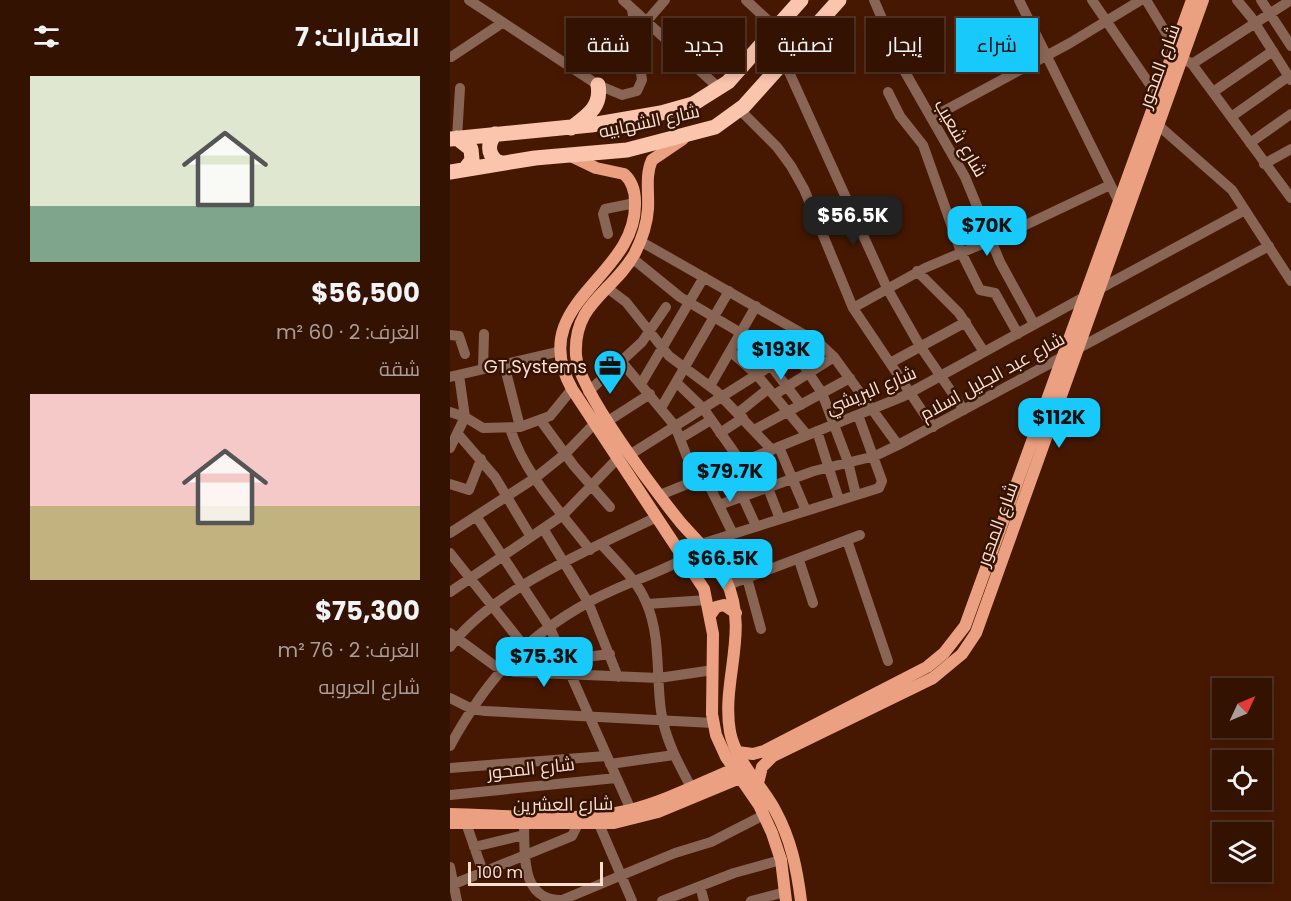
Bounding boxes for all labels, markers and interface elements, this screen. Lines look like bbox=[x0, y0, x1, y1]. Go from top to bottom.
chip: شقة bbox=[566, 18, 651, 72]
chip: جديد bbox=[663, 18, 745, 72]
chip: تصفية bbox=[757, 18, 854, 72]
chip: إيجار bbox=[866, 18, 944, 72]
chip: شراء bbox=[956, 18, 1038, 72]
text: العقارات: 7 bbox=[295, 19, 420, 55]
icon: filters bbox=[30, 20, 63, 53]
street label: شارع المحور bbox=[1132, 21, 1186, 112]
street label: شارع شعيب bbox=[929, 95, 993, 181]
street label: شارع الشهابيه bbox=[596, 98, 702, 144]
icon: home bbox=[171, 115, 279, 223]
pin: $56.5K bbox=[804, 196, 902, 247]
text: $56.5K bbox=[817, 201, 889, 229]
pin: $70K bbox=[951, 206, 1023, 257]
text: $70K bbox=[962, 211, 1012, 239]
text: $56,500 bbox=[311, 275, 420, 311]
text: الغرف: 2 · 60 m² bbox=[276, 318, 420, 346]
street label: شارع عبد الجليل اسلام bbox=[915, 326, 1069, 426]
pin: $193K bbox=[739, 330, 823, 381]
text: $193K bbox=[751, 335, 811, 363]
office icon: GT.Systems bbox=[592, 348, 628, 395]
place label: GT.Systems bbox=[484, 354, 587, 379]
text: شقة bbox=[379, 355, 420, 383]
street label: شارع البريشي bbox=[822, 360, 920, 421]
pin: $112K bbox=[1017, 398, 1101, 449]
text: $112K bbox=[1032, 403, 1086, 431]
icon: home bbox=[171, 433, 279, 541]
pin: $79.7K bbox=[681, 452, 779, 503]
text: $79.7K bbox=[697, 457, 763, 485]
street label: شارع المحور bbox=[970, 479, 1024, 570]
pin: $66.5K bbox=[674, 539, 772, 590]
text: $66.5K bbox=[687, 544, 759, 572]
text: $75,300 bbox=[315, 593, 420, 629]
text: الغرف: 2 · 76 m² bbox=[278, 636, 420, 664]
pin: $75.3K bbox=[495, 637, 593, 688]
text: $75.3K bbox=[510, 642, 578, 670]
text: شارع العروبه bbox=[319, 673, 420, 701]
north arrow bbox=[1212, 678, 1272, 738]
map controls bbox=[1212, 678, 1272, 882]
button: locate bbox=[1212, 750, 1272, 810]
street label: شارع المحور bbox=[485, 751, 576, 785]
street label: شارع العشرين bbox=[513, 791, 613, 817]
button: layers bbox=[1212, 822, 1272, 882]
scale bar bbox=[468, 859, 603, 886]
text: 100 m bbox=[477, 861, 523, 884]

